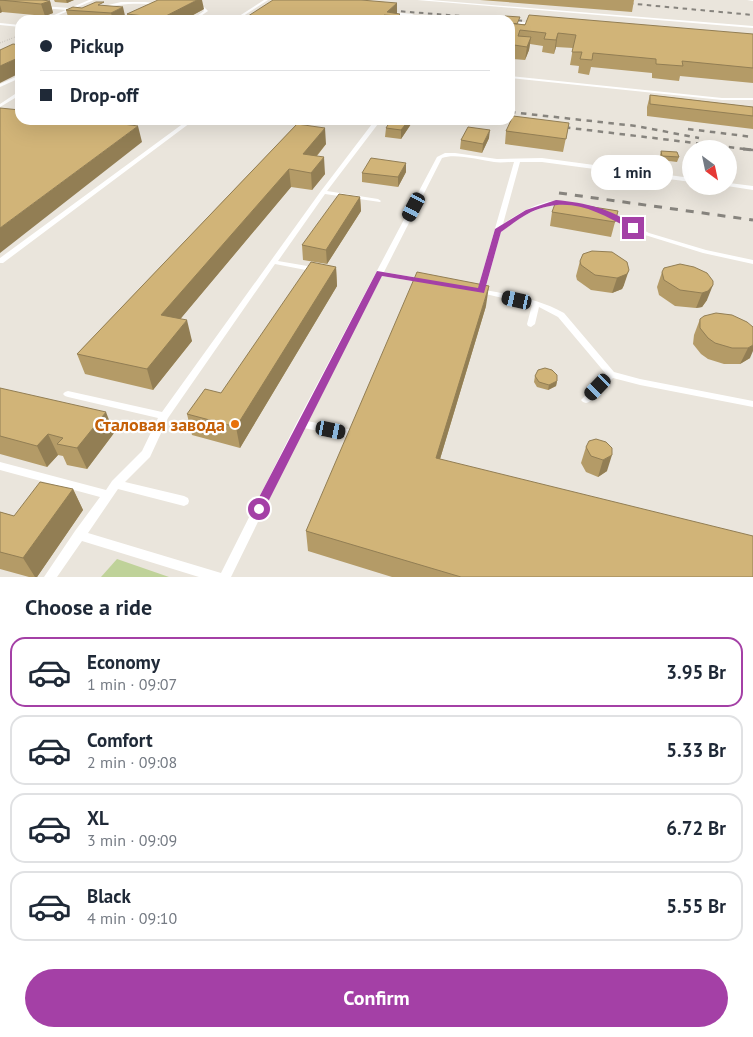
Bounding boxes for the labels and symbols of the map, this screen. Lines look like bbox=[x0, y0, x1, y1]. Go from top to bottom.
north arrow bbox=[682, 140, 738, 195]
callout: 1 min bbox=[592, 156, 674, 190]
car bbox=[400, 190, 427, 224]
route end bbox=[622, 217, 644, 239]
car bbox=[500, 289, 533, 311]
car bbox=[582, 371, 613, 403]
place label: Сталовая завода bbox=[95, 413, 225, 436]
marker: Сталовая завода bbox=[229, 418, 241, 430]
car bbox=[314, 420, 347, 440]
route start bbox=[248, 498, 270, 520]

